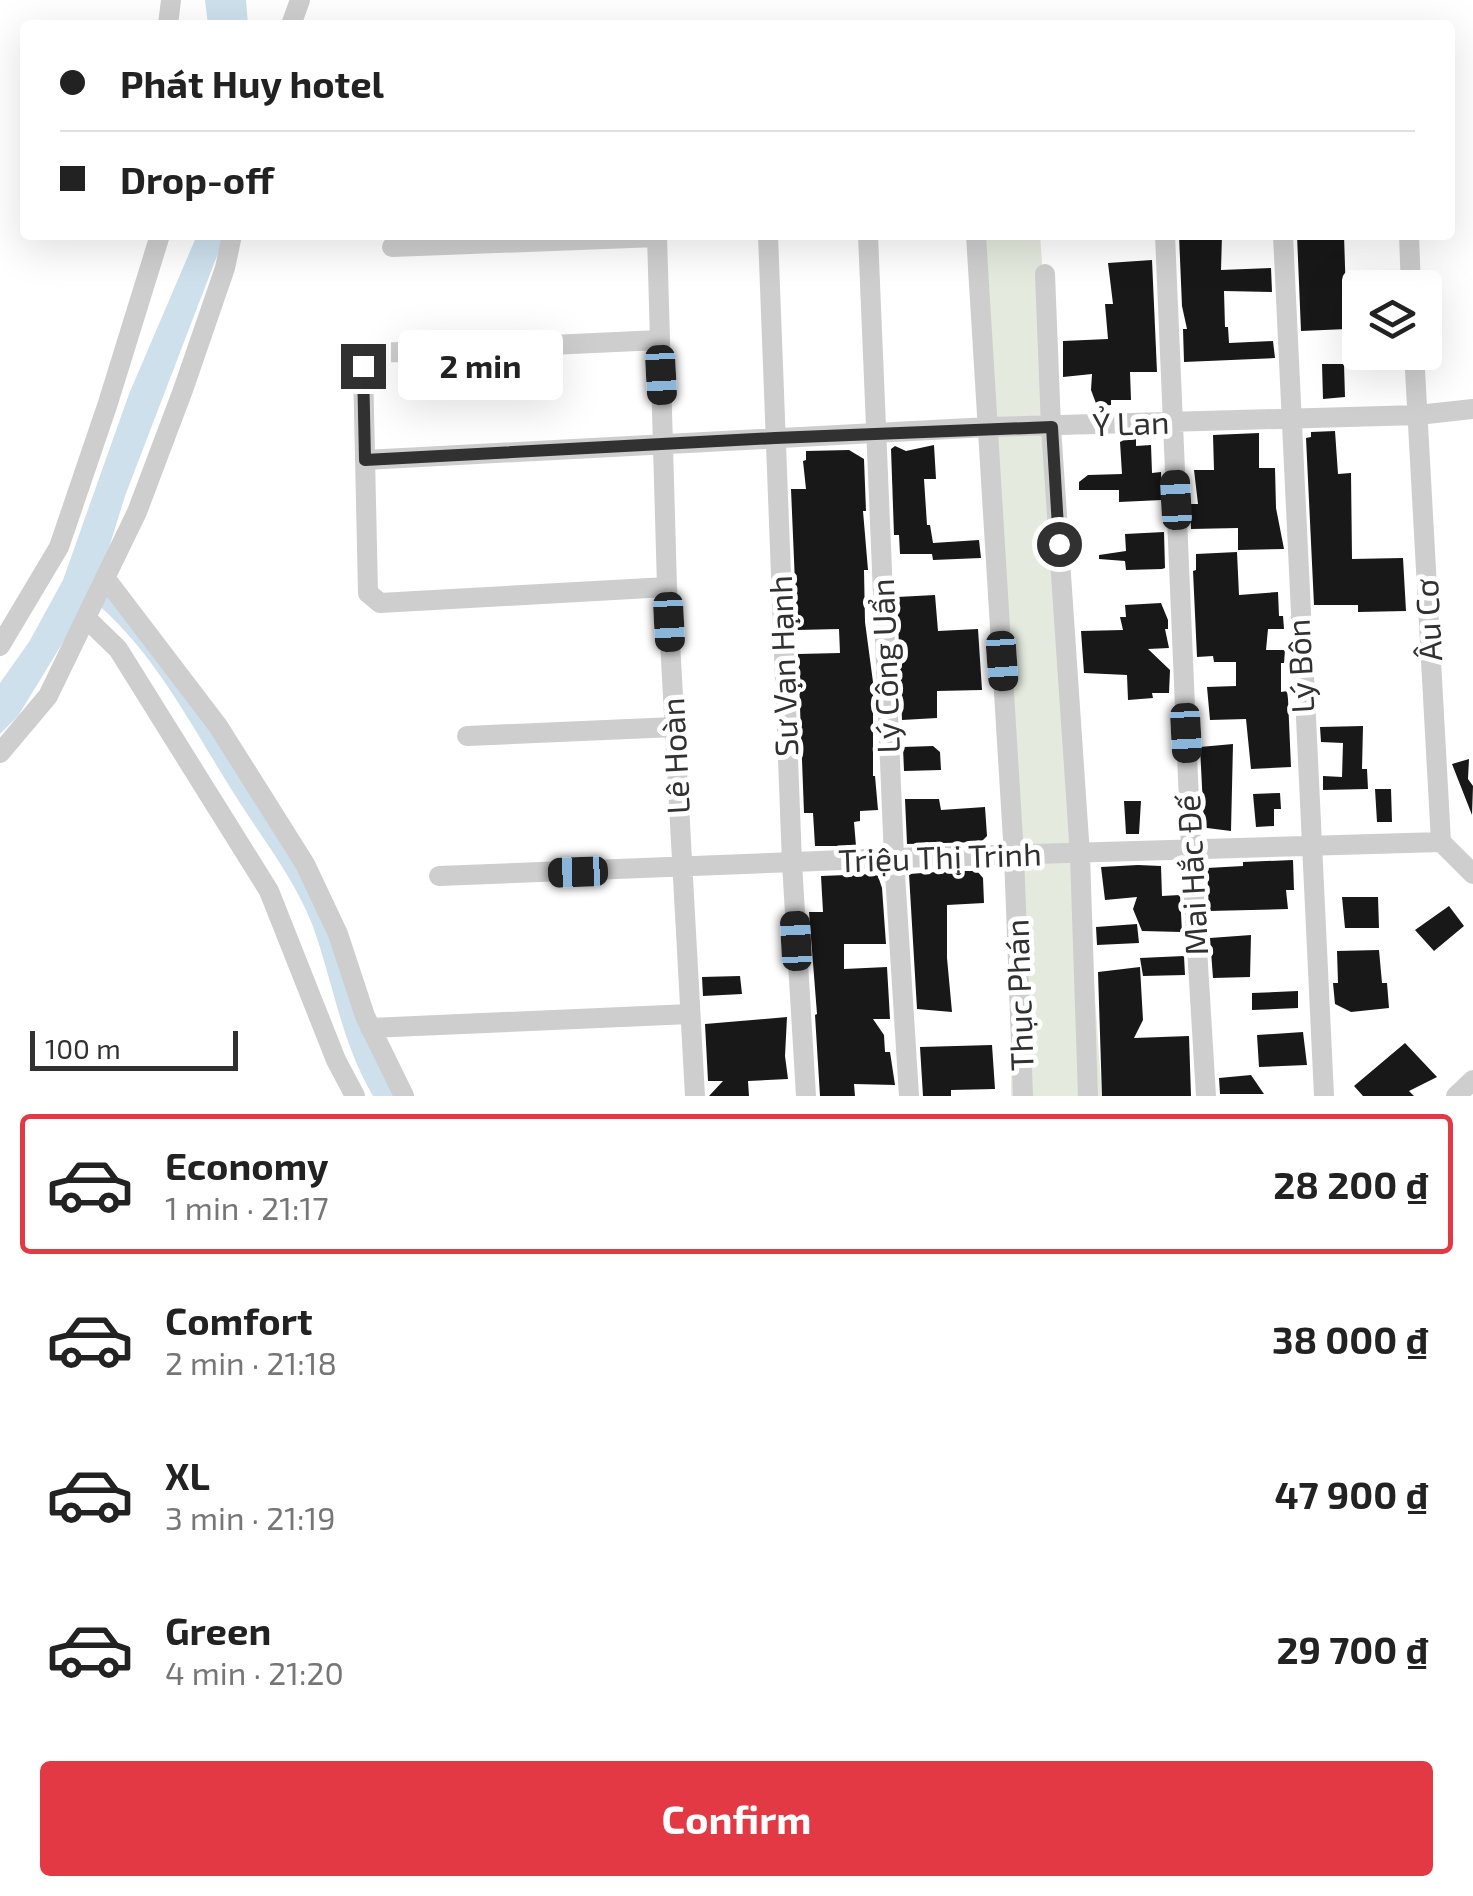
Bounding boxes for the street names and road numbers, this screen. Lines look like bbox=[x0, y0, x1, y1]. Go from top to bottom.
street label: Ỷ Lan bbox=[1092, 402, 1170, 442]
street label: Sư Vạn Hạnh bbox=[760, 575, 804, 757]
street label: Lý Công Uẩn bbox=[862, 578, 906, 754]
street label: Âu Cơ bbox=[1406, 578, 1448, 662]
street label: Lý Bôn bbox=[1278, 618, 1320, 714]
street label: Lê Hoàn bbox=[652, 697, 696, 815]
street label: Mai Hắc Đế bbox=[1168, 793, 1214, 957]
street label: Triệu Thị Trinh bbox=[838, 833, 1042, 879]
street label: Thục Phán bbox=[996, 919, 1040, 1072]

